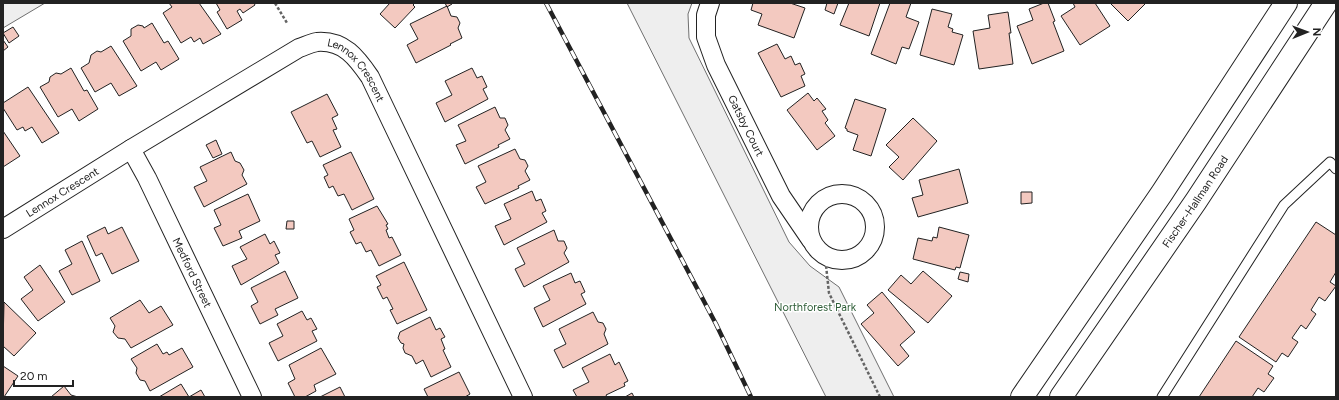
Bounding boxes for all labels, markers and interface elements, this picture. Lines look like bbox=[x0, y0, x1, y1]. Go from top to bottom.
north arrow bbox=[1287, 12, 1327, 52]
text: N bbox=[1310, 27, 1323, 36]
street label: Lennox Crescent bbox=[326, 36, 387, 104]
street label: Gatsby Court bbox=[725, 93, 766, 158]
street label: Fischer-Hallman Road bbox=[1160, 153, 1231, 250]
street label: Lennox Crescent bbox=[24, 165, 101, 220]
street label: Medford Street bbox=[170, 236, 214, 310]
park label: Northforest Park bbox=[774, 301, 857, 314]
scale bar bbox=[14, 362, 73, 388]
text: 20 m bbox=[20, 369, 48, 383]

